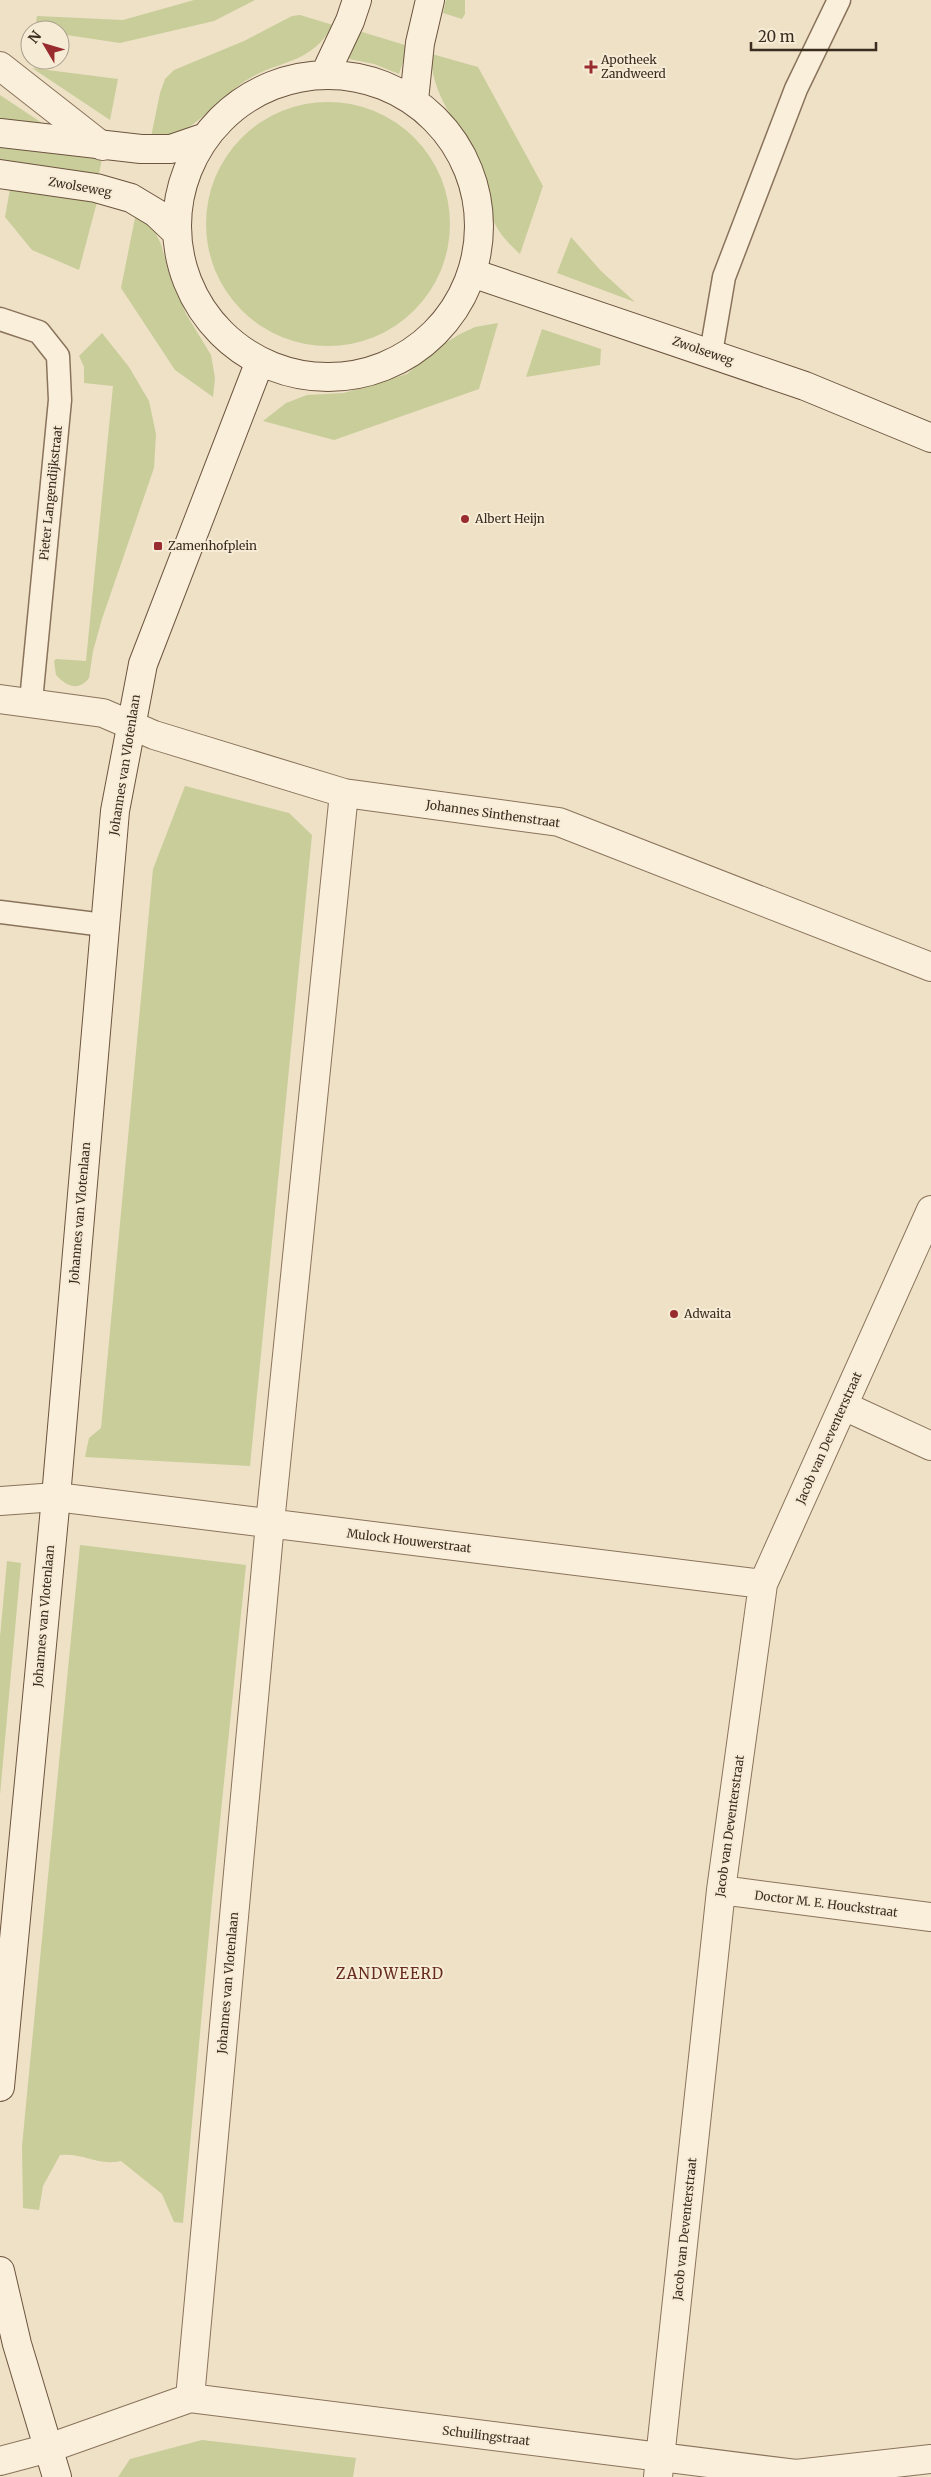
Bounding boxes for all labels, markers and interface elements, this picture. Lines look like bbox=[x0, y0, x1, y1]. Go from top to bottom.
north arrow bbox=[20, 20, 70, 70]
scale bar bbox=[751, 20, 876, 52]
text: N bbox=[24, 27, 45, 47]
text: 20 m bbox=[758, 27, 795, 46]
place label: Apotheek Zandweerd bbox=[600, 52, 666, 81]
marker: Apotheek Zandweerd bbox=[585, 61, 597, 73]
street label: Zwolseweg bbox=[47, 174, 114, 200]
street label: Zwolseweg bbox=[670, 333, 737, 368]
street label: Pieter Langendijkstraat bbox=[36, 424, 65, 561]
place label: Albert Heijn bbox=[474, 511, 545, 526]
marker: Albert Heijn bbox=[459, 513, 471, 525]
place label: Zamenhofplein bbox=[168, 538, 257, 553]
marker: Zamenhofplein bbox=[152, 540, 164, 552]
street label: Johannes van Vlotenlaan bbox=[106, 693, 143, 837]
street label: Johannes Sinthenstraat bbox=[424, 797, 561, 830]
street label: Johannes van Vlotenlaan bbox=[66, 1141, 93, 1286]
place label: Adwaita bbox=[683, 1306, 732, 1321]
marker: Adwaita bbox=[668, 1308, 680, 1320]
street label: Jacob van Deventerstraat bbox=[792, 1369, 865, 1507]
street label: Mulock Houwerstraat bbox=[346, 1525, 472, 1556]
street label: Johannes van Vlotenlaan bbox=[30, 1544, 57, 1689]
street label: Jacob van Deventerstraat bbox=[712, 1754, 747, 1899]
street label: Doctor M. E. Houckstraat bbox=[754, 1887, 899, 1920]
street label: Johannes van Vlotenlaan bbox=[214, 1911, 241, 2056]
district label: ZANDWEERD bbox=[336, 1964, 444, 1983]
street label: Jacob van Deventerstraat bbox=[669, 2157, 699, 2302]
street label: Schuilingstraat bbox=[441, 2423, 531, 2448]

